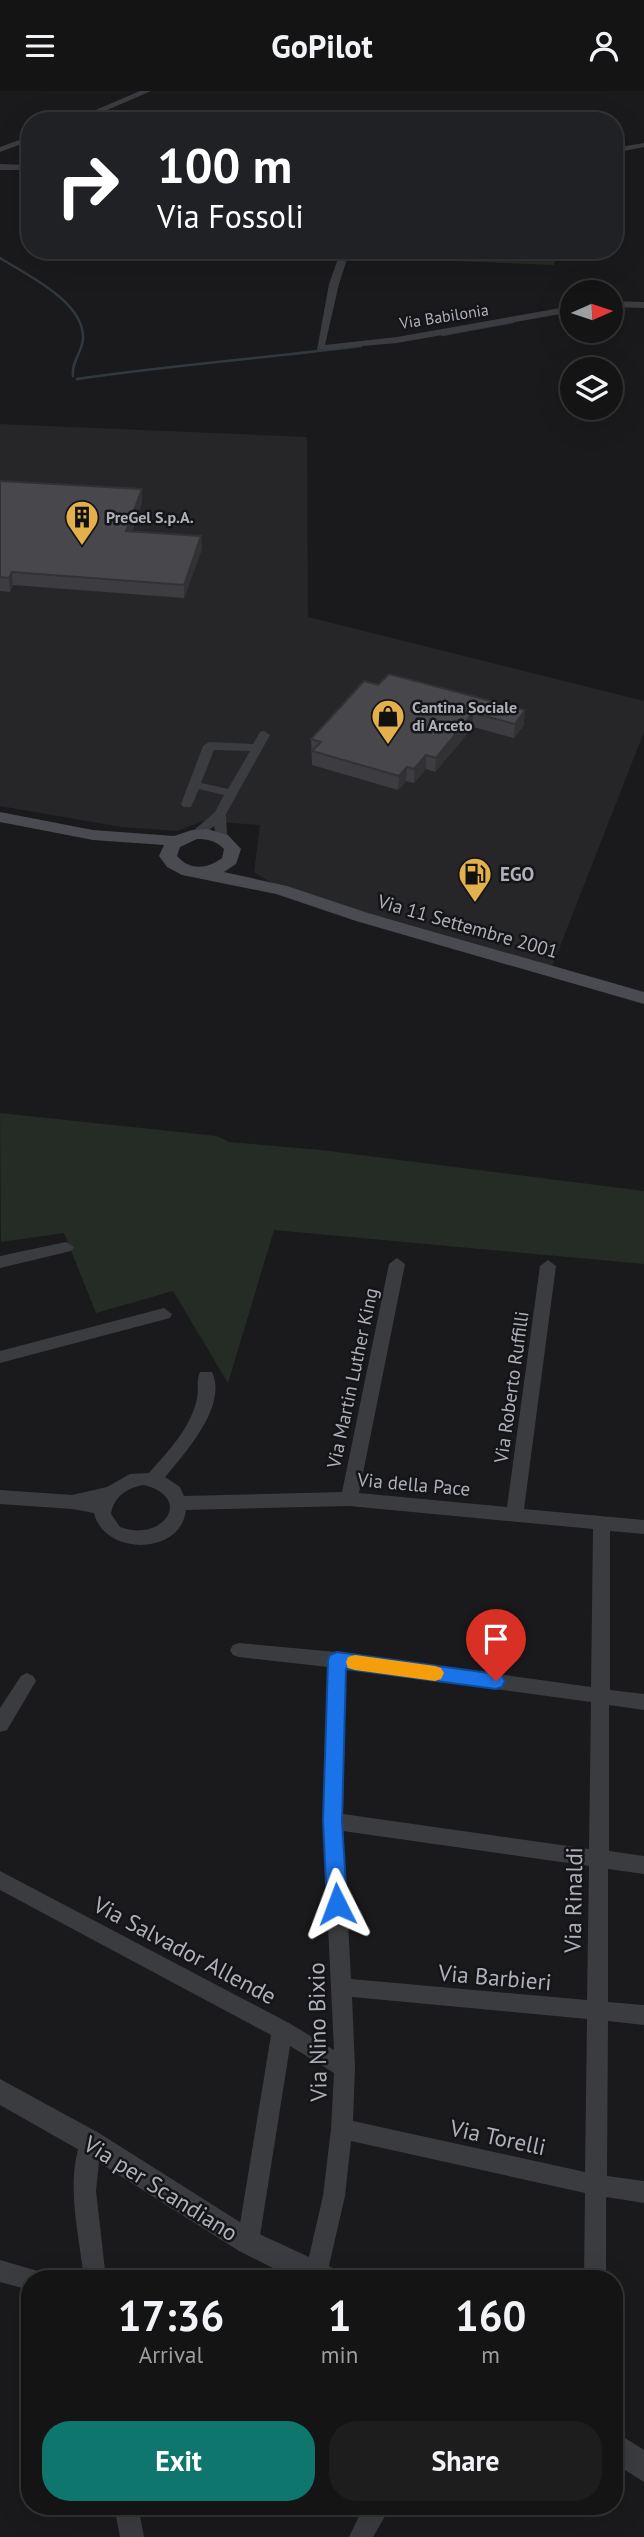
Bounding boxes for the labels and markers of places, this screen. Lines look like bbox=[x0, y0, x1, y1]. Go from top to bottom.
building icon: PreGel S.p.A. bbox=[63, 498, 101, 547]
place label: PreGel S.p.A. bbox=[106, 507, 194, 527]
shop icon: Cantina Sociale di Arceto bbox=[369, 697, 407, 746]
place label: Cantina Sociale di Arceto bbox=[412, 697, 517, 735]
fuel station icon: EGO bbox=[456, 855, 494, 904]
place label: EGO bbox=[500, 862, 534, 886]
pin bbox=[466, 1609, 526, 1681]

